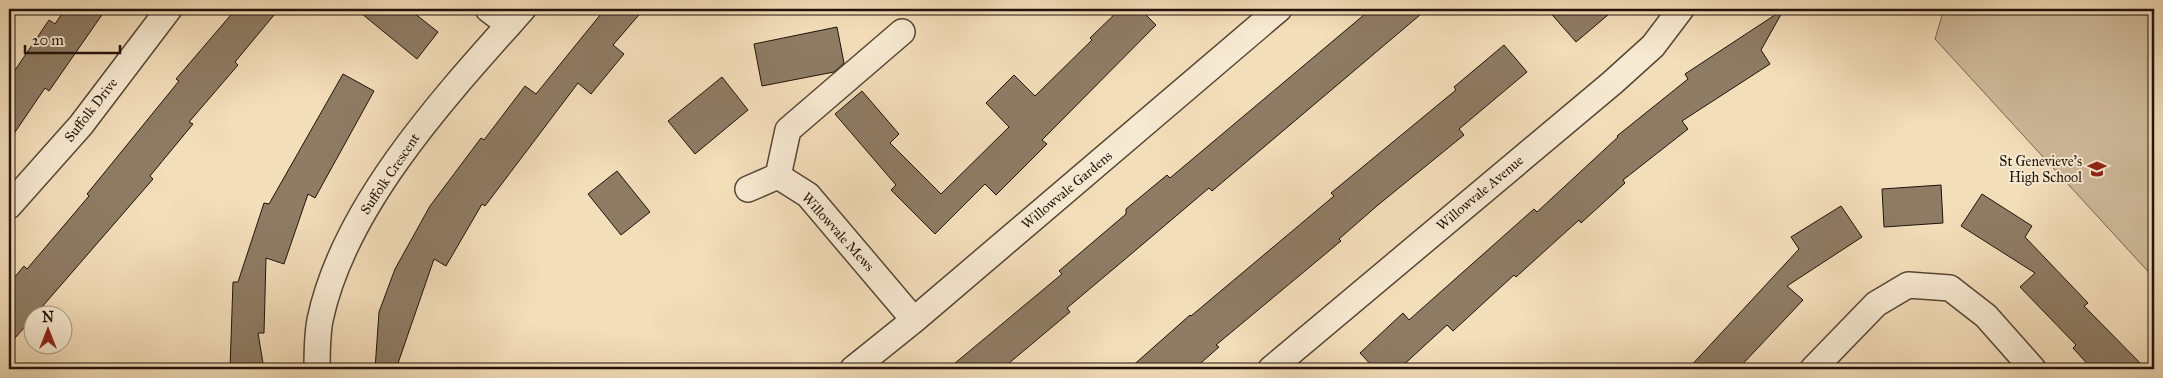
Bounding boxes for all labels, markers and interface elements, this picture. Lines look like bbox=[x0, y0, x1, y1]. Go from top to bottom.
scale bar bbox=[25, 22, 120, 54]
text: 20 m bbox=[32, 31, 64, 49]
street label: Suffolk Drive bbox=[61, 74, 121, 145]
street label: Suffolk Crescent bbox=[357, 130, 423, 218]
street label: Willowvale Gardens bbox=[1018, 147, 1116, 233]
street label: Willowvale Avenue bbox=[1433, 152, 1527, 234]
place label: St Genevieve's High School bbox=[1999, 153, 2082, 186]
school or university icon: St Genevieve's High School bbox=[2086, 158, 2108, 180]
street label: Willowvale Mews bbox=[798, 189, 878, 275]
north arrow bbox=[22, 306, 72, 356]
text: N bbox=[42, 309, 54, 326]

